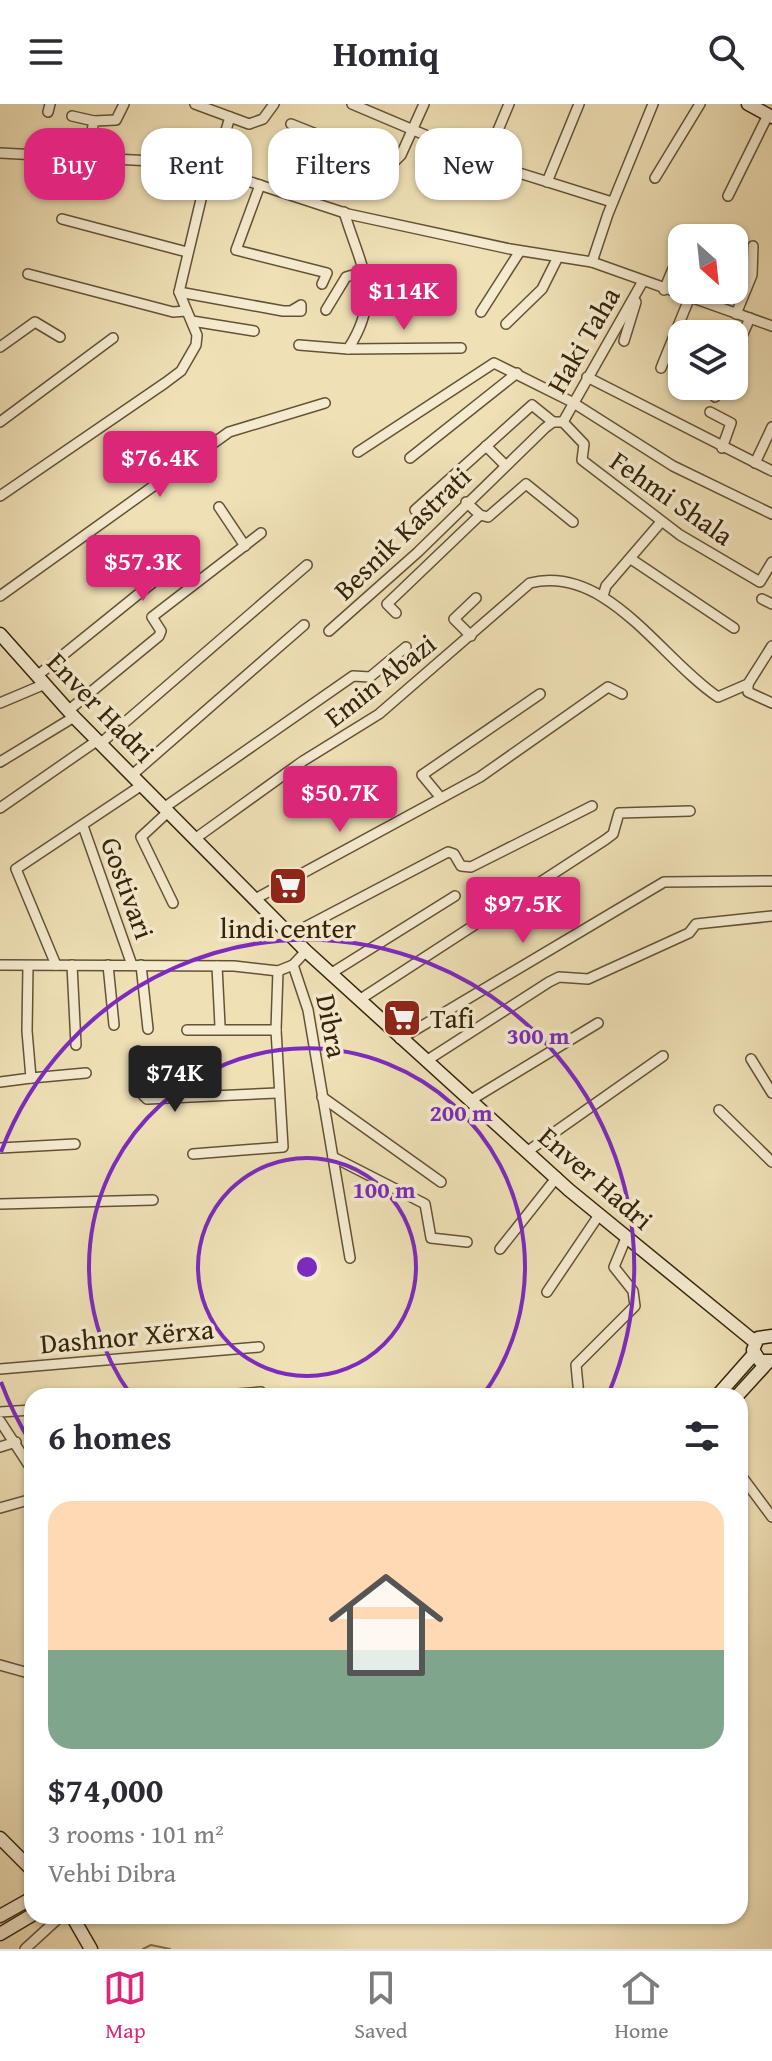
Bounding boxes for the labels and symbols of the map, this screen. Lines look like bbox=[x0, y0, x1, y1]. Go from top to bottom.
north arrow bbox=[668, 224, 748, 304]
pin: $114K bbox=[348, 264, 460, 332]
street label: Haki Taha bbox=[536, 278, 630, 401]
pin: $76.4K bbox=[95, 431, 225, 499]
street label: Fehmi Shala bbox=[602, 440, 743, 556]
street label: Besnik Kastrati bbox=[324, 456, 480, 609]
pin: $57.3K bbox=[78, 535, 208, 603]
street label: Emin Abazi bbox=[315, 623, 444, 736]
street label: Enver Hadri bbox=[38, 642, 165, 771]
pin: $50.7K bbox=[275, 766, 405, 834]
street label: Gostivari bbox=[91, 831, 166, 945]
supermarket icon: lindi center bbox=[267, 865, 309, 907]
pin: $97.5K bbox=[458, 877, 588, 945]
place label: lindi center bbox=[220, 907, 357, 948]
street label: Dibra bbox=[306, 991, 359, 1062]
supermarket icon: Tafi bbox=[381, 997, 423, 1039]
place label: Tafi bbox=[430, 997, 475, 1038]
text: 300 m bbox=[506, 1018, 570, 1053]
pin: $74K bbox=[128, 1046, 222, 1114]
text: 200 m bbox=[429, 1095, 493, 1130]
street label: Enver Hadri bbox=[530, 1116, 663, 1239]
text: 100 m bbox=[352, 1172, 416, 1207]
centre of rings bbox=[293, 1253, 321, 1281]
street label: Dashnor Xërxa bbox=[38, 1307, 216, 1364]

